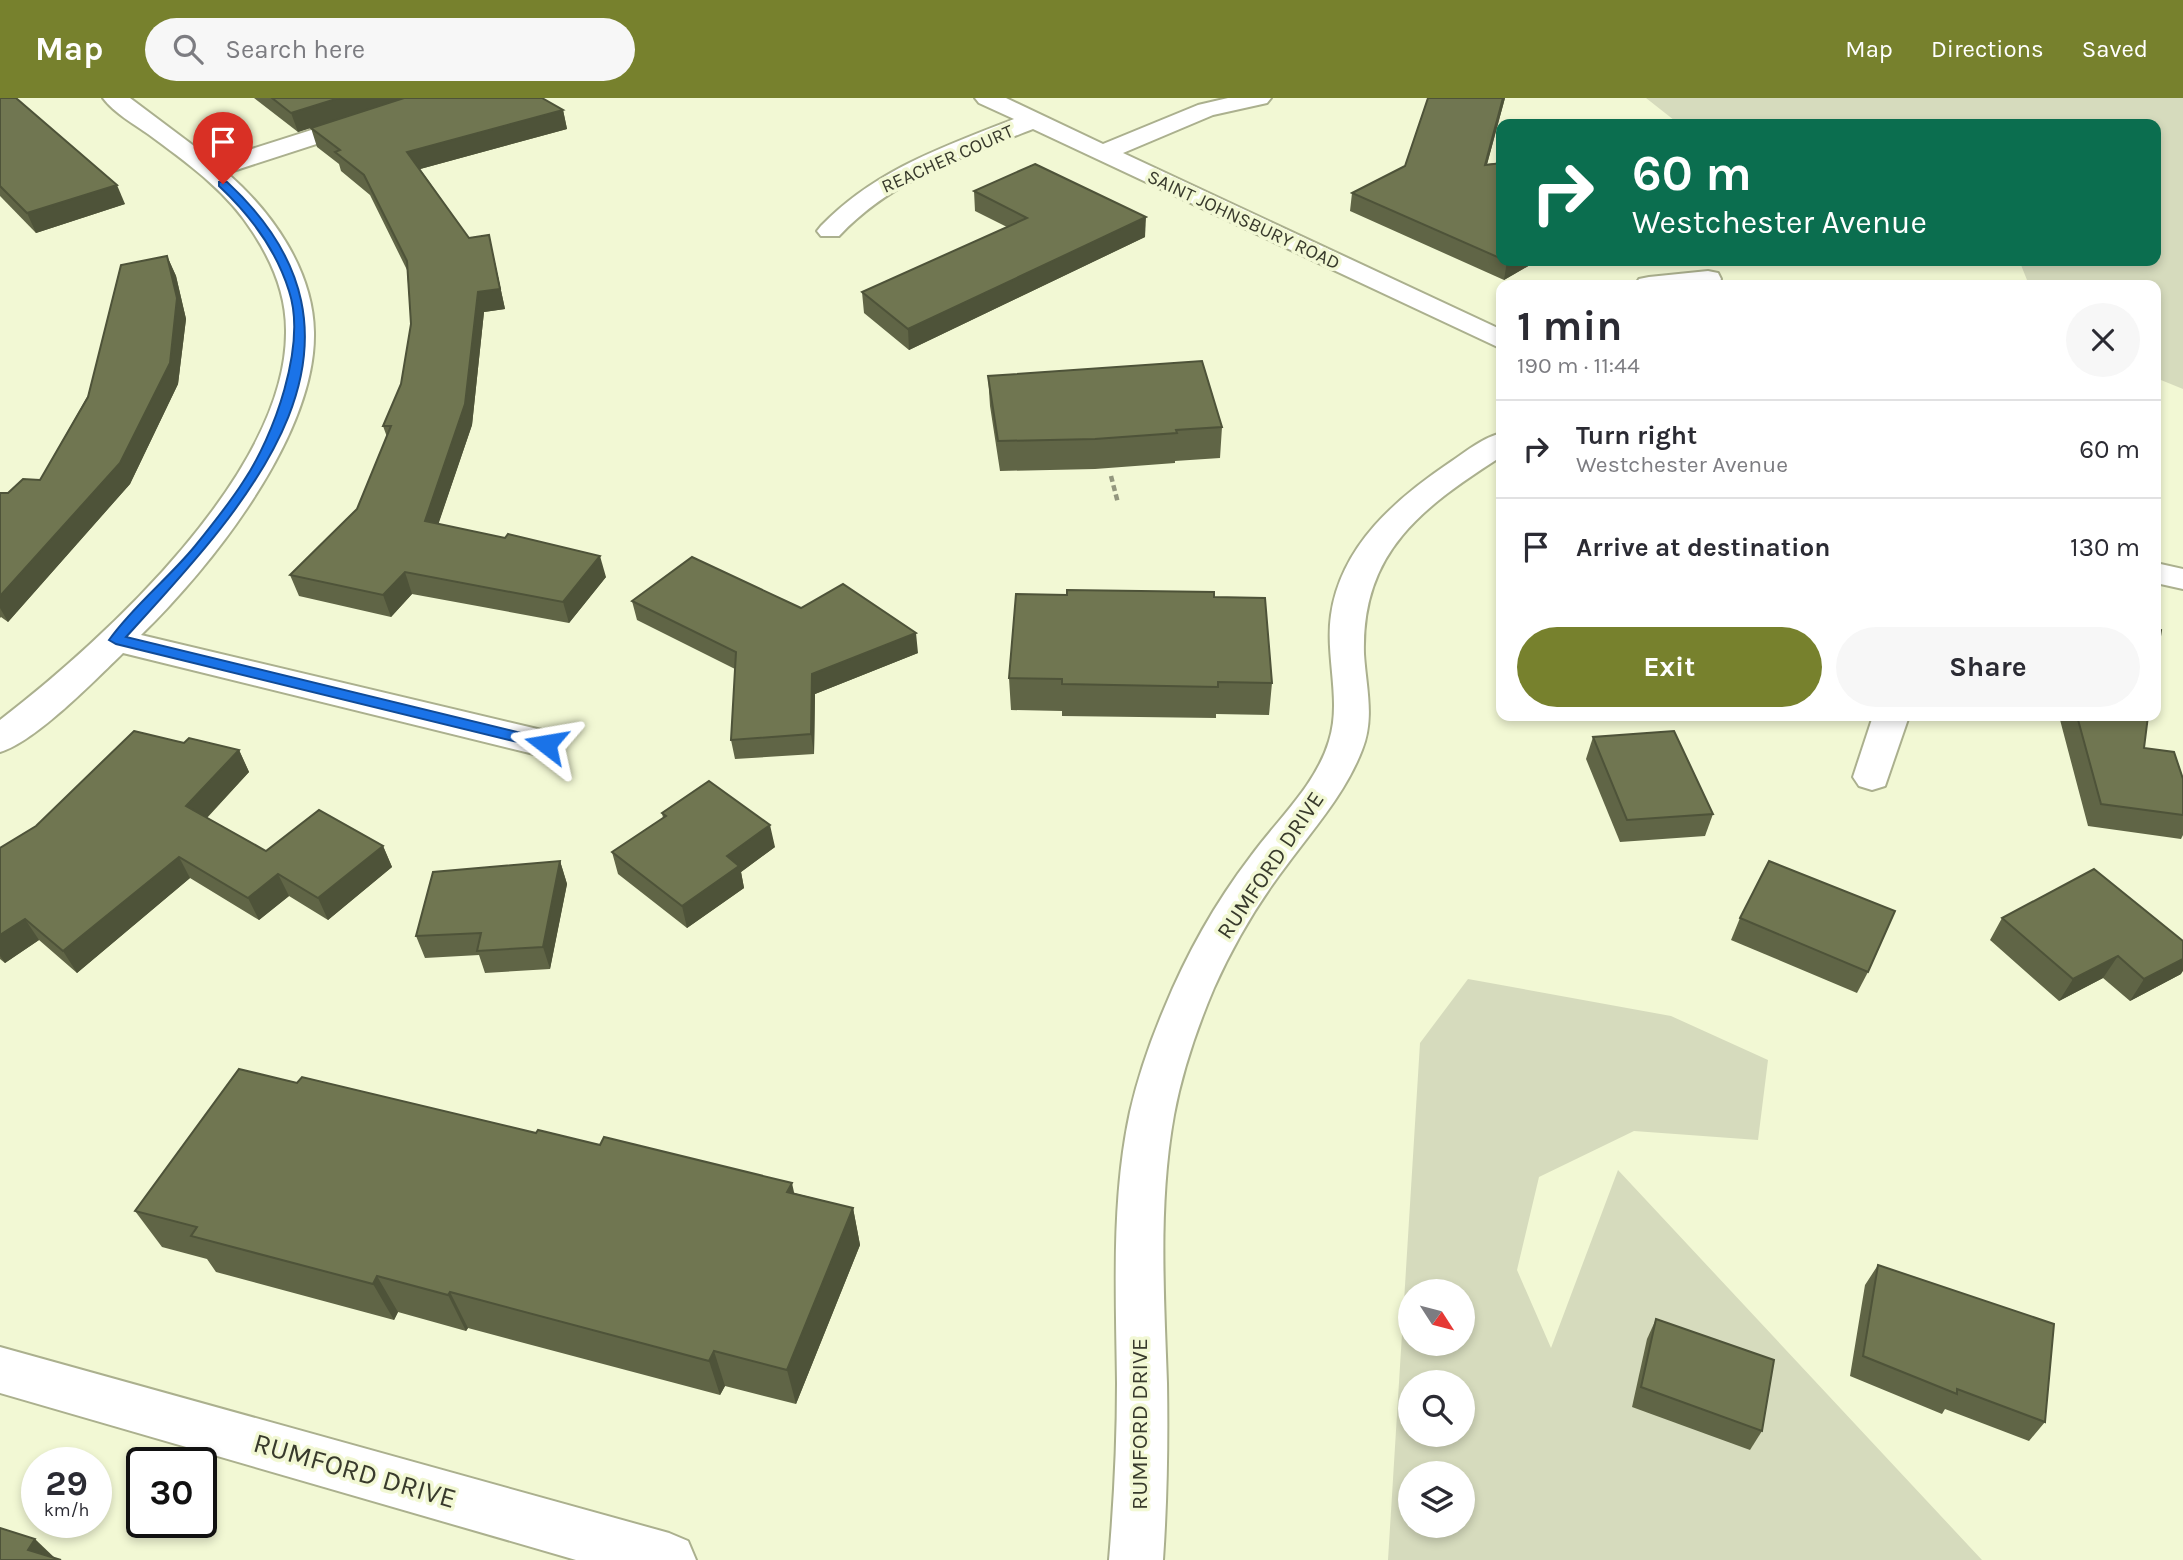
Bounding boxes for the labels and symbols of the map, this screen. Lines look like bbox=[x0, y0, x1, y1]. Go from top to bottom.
pin bbox=[193, 112, 253, 184]
street label: REACHER COURT bbox=[878, 120, 1017, 198]
street label: SAINT JOHNSBURY ROAD bbox=[1144, 166, 1343, 274]
position arrow bbox=[509, 707, 583, 781]
street label: RUMFORD DRIVE bbox=[1211, 787, 1330, 944]
north arrow bbox=[1398, 1279, 1475, 1356]
street label: RUMFORD DRIVE bbox=[1126, 1338, 1153, 1510]
street label: RUMFORD DRIVE bbox=[250, 1426, 460, 1515]
speed limit sign: 30 bbox=[126, 1447, 217, 1538]

